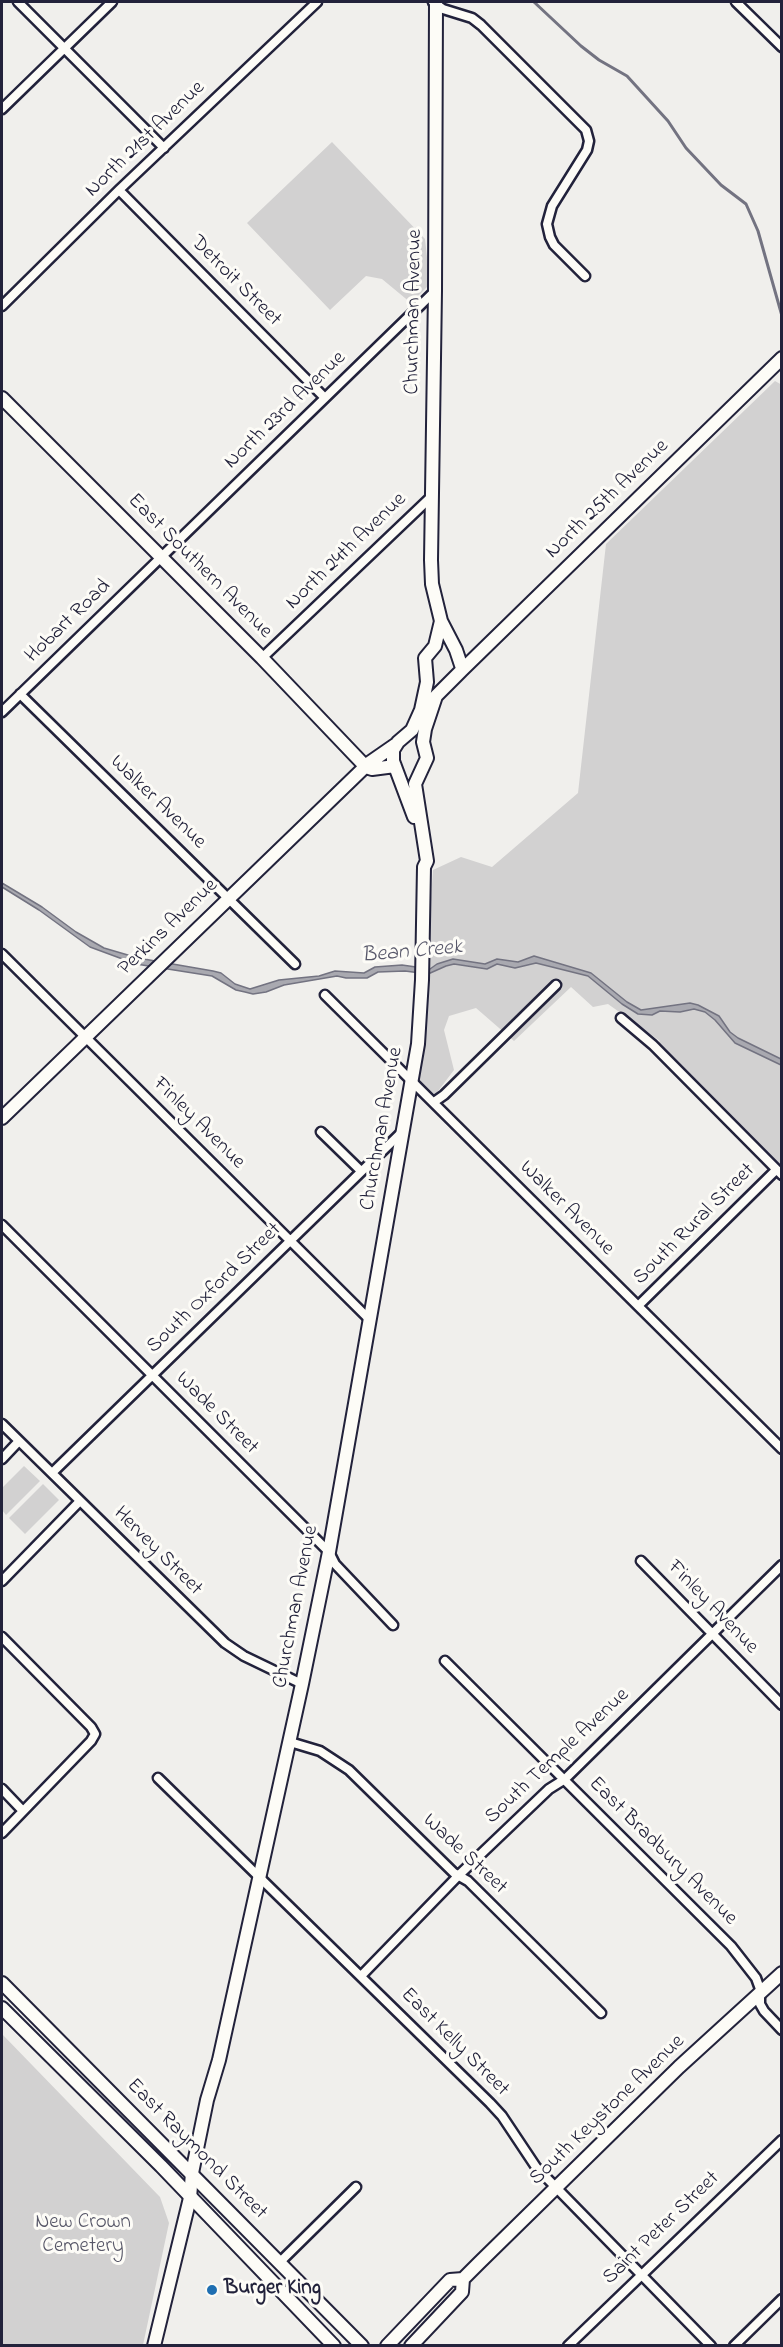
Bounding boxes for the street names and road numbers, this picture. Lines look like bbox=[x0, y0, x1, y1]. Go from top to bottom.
street label: North 21st Avenue bbox=[81, 76, 211, 204]
street label: Churchman Avenue bbox=[401, 229, 429, 395]
street label: Detroit Street bbox=[184, 231, 286, 333]
street label: North 23rd Avenue bbox=[220, 347, 352, 475]
street label: North 25th Avenue bbox=[541, 435, 675, 565]
street label: North 24th Avenue bbox=[281, 488, 413, 616]
street label: East Southern Avenue bbox=[121, 489, 277, 645]
street label: Hobart Road bbox=[21, 575, 117, 669]
street label: Walker Avenue bbox=[104, 751, 210, 855]
street label: Perkins Avenue bbox=[114, 874, 224, 982]
street label: Churchman Avenue bbox=[356, 1045, 410, 1213]
street label: Finley Avenue bbox=[147, 1073, 249, 1175]
street label: Walker Avenue bbox=[513, 1156, 619, 1262]
street label: South Rural Street bbox=[629, 1159, 761, 1291]
street label: South Oxford Street bbox=[142, 1218, 288, 1360]
street label: Wade Street bbox=[169, 1367, 263, 1461]
street label: Hervey Street bbox=[107, 1502, 207, 1602]
street label: Churchman Avenue bbox=[269, 1523, 325, 1691]
street label: Finley Avenue bbox=[661, 1556, 763, 1660]
street label: South Temple Avenue bbox=[481, 1684, 635, 1830]
street label: East Bradbury Avenue bbox=[582, 1772, 742, 1932]
street label: Wade Street bbox=[416, 1809, 512, 1901]
street label: East Kelly Street bbox=[394, 1983, 514, 2103]
street label: South Keystone Avenue bbox=[525, 2030, 691, 2192]
street label: East Raymond Street bbox=[120, 2074, 272, 2226]
street label: Saint Peter Street bbox=[598, 2167, 726, 2291]

